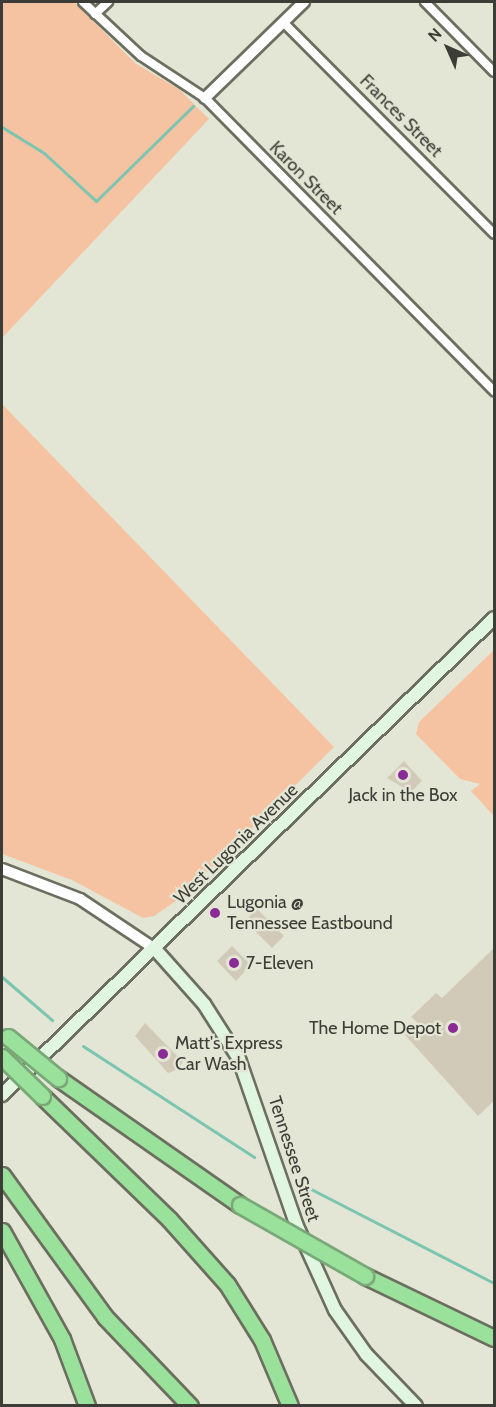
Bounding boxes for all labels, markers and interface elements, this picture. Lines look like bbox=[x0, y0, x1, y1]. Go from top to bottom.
north arrow bbox=[418, 18, 478, 78]
text: N bbox=[424, 24, 446, 46]
street label: Frances Street bbox=[355, 70, 447, 162]
street label: Karon Street bbox=[265, 137, 347, 219]
marker: Jack in the Box bbox=[396, 768, 410, 782]
street label: West Lugonia Avenue bbox=[170, 779, 302, 909]
place label: Jack in the Box bbox=[348, 784, 458, 806]
place label: Lugonia @ Tennessee Eastbound bbox=[227, 892, 393, 934]
marker: Lugonia @ Tennessee Eastbound bbox=[208, 906, 222, 920]
place label: 7-Eleven bbox=[246, 952, 314, 974]
marker: 7-Eleven bbox=[227, 956, 241, 970]
place label: The Home Depot bbox=[309, 1017, 441, 1039]
marker: The Home Depot bbox=[446, 1021, 460, 1035]
place label: Matt's Express Car Wash bbox=[175, 1033, 283, 1076]
marker: Matt's Express Car Wash bbox=[156, 1047, 170, 1061]
street label: Tennessee Street bbox=[264, 1094, 324, 1224]

